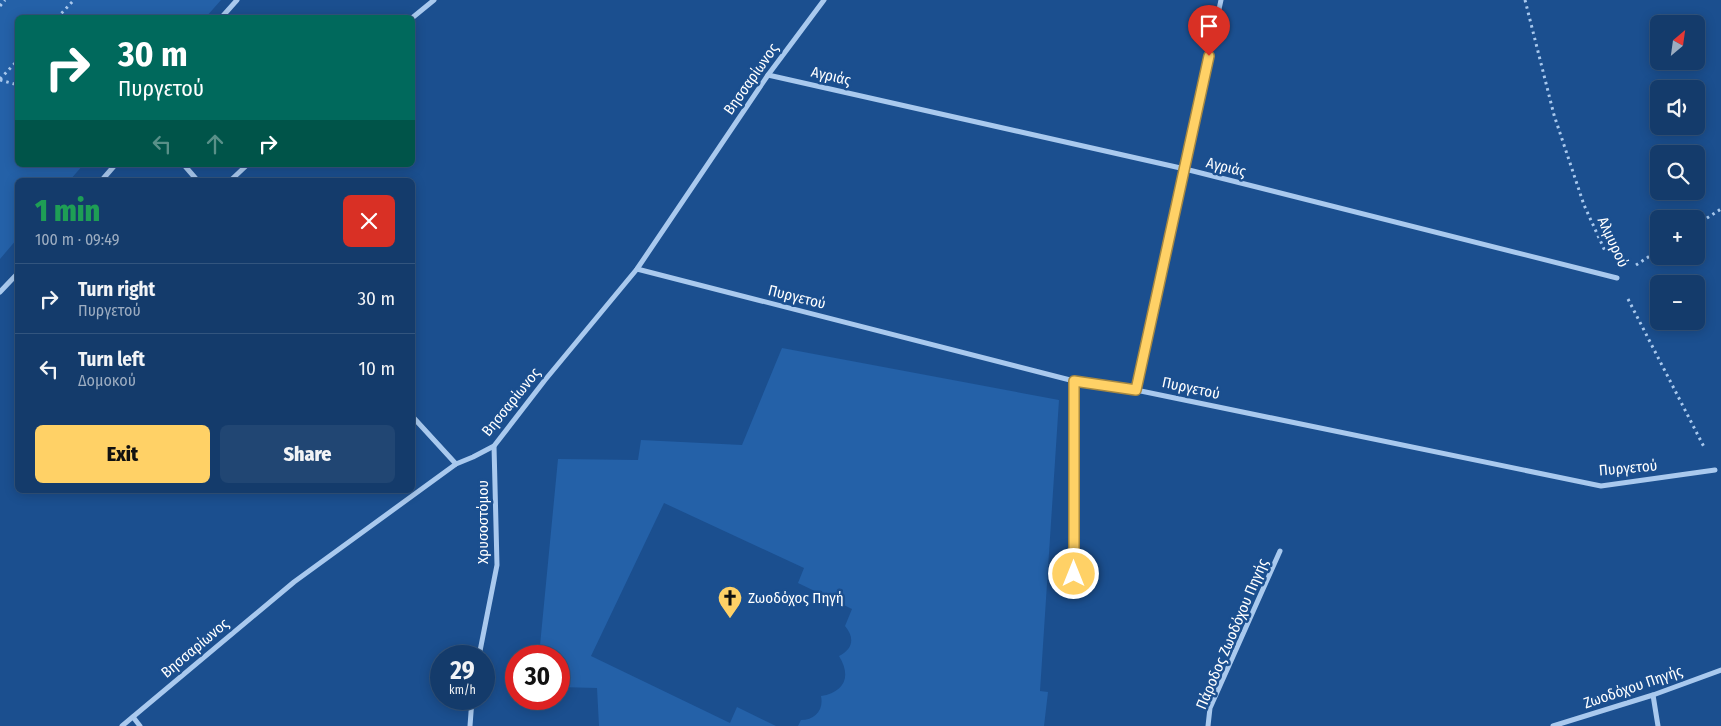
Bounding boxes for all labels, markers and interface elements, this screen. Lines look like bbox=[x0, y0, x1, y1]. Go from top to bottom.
pin bbox=[1188, 5, 1230, 56]
icon: arrive bbox=[1195, 12, 1223, 40]
north arrow bbox=[1650, 15, 1705, 70]
map controls bbox=[1650, 15, 1705, 330]
text: 30 m bbox=[118, 33, 188, 75]
icon: right bbox=[35, 35, 100, 100]
street label: Βησσαρίωνος bbox=[720, 39, 783, 118]
street label: Αγριάς bbox=[809, 63, 853, 89]
text: Πυργετού bbox=[118, 75, 204, 102]
button: sound bbox=[1650, 80, 1705, 135]
icon: left bbox=[148, 130, 176, 158]
icon: ahead bbox=[201, 130, 229, 158]
icon: right bbox=[254, 130, 282, 158]
button: search bbox=[1650, 145, 1705, 200]
street label: Αγριάς bbox=[1204, 153, 1248, 181]
text: 1 min bbox=[35, 193, 100, 229]
button: close bbox=[343, 195, 395, 247]
button: + bbox=[1650, 210, 1705, 265]
street label: Αλμυρού bbox=[1594, 214, 1632, 270]
text: 100 m · 09:49 bbox=[35, 230, 119, 249]
button: − bbox=[1650, 275, 1705, 330]
text: Turn right bbox=[78, 278, 155, 301]
street label: Πυργετού bbox=[766, 281, 828, 313]
icon: right bbox=[35, 285, 63, 313]
text: 30 m bbox=[357, 287, 395, 310]
text: Πυργετού bbox=[78, 301, 141, 320]
text: Turn left bbox=[78, 348, 145, 371]
icon: left bbox=[35, 355, 63, 383]
text: 10 m bbox=[359, 357, 395, 380]
street label: Βησσαρίωνος bbox=[478, 364, 545, 440]
text: Δομοκού bbox=[78, 371, 136, 390]
street label: Πυργετού bbox=[1160, 373, 1222, 403]
button: Exit bbox=[35, 425, 210, 483]
button: Share bbox=[220, 425, 395, 483]
street label: Πυργετού bbox=[1598, 456, 1658, 480]
street label: Χρυσοστόμου bbox=[474, 480, 492, 564]
position arrow bbox=[1047, 547, 1099, 599]
street label: Πάροδος Ζωοδόχου Πηγής bbox=[1192, 555, 1272, 712]
church icon: Ζωοδόχος Πηγή bbox=[717, 585, 743, 619]
place label: Ζωοδόχος Πηγή bbox=[748, 589, 844, 607]
street label: Βησσαρίωνος bbox=[157, 614, 233, 682]
speed limit sign: 30 bbox=[505, 645, 570, 710]
text: 29 bbox=[450, 656, 475, 686]
street label: Ζωοδόχου Πηγής bbox=[1581, 661, 1685, 712]
text: km/h bbox=[449, 683, 476, 697]

